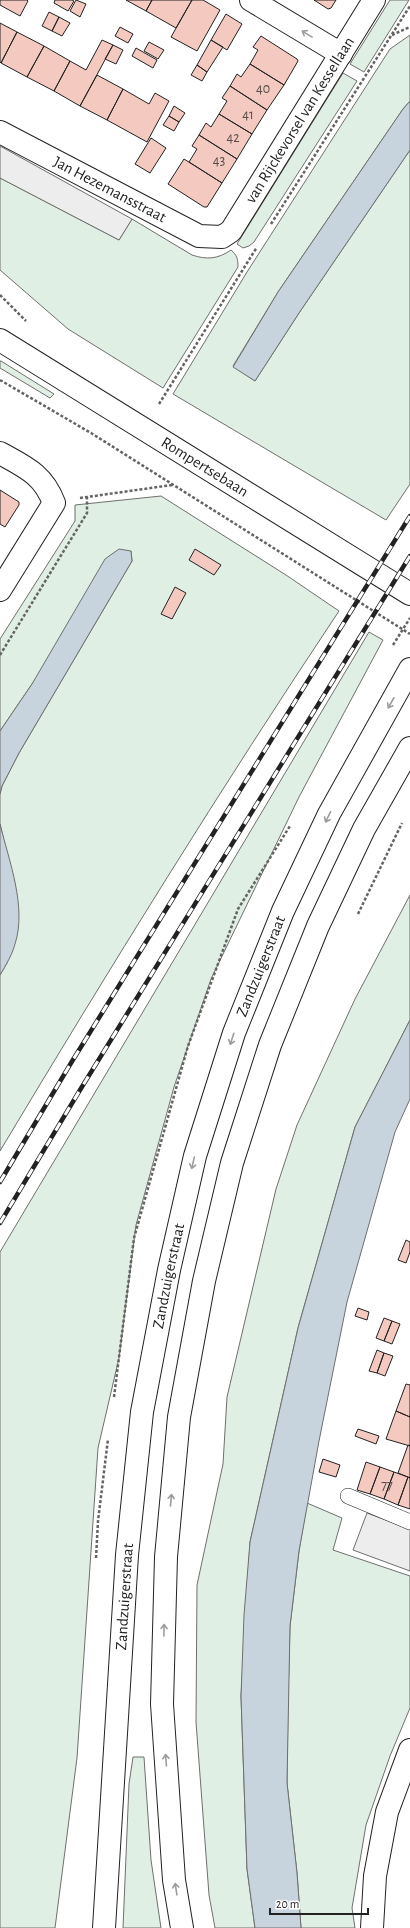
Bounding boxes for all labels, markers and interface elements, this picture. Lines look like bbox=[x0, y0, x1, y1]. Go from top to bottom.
one-way arrow bbox=[302, 30, 313, 38]
street label: van Rijckevorsel van Kessellaan bbox=[242, 34, 357, 206]
house number: 40 bbox=[256, 82, 270, 96]
house number: 41 bbox=[242, 108, 254, 122]
house number: 42 bbox=[226, 131, 240, 145]
street label: Jan Hezemansstraat bbox=[51, 153, 169, 225]
house number: 43 bbox=[213, 154, 225, 168]
street label: Rompertsebaan bbox=[159, 434, 251, 500]
one-way arrow bbox=[387, 697, 394, 709]
one-way arrow bbox=[324, 811, 331, 823]
street label: Zandzuigerstraat bbox=[233, 913, 288, 1019]
one-way arrow bbox=[228, 1032, 235, 1045]
one-way arrow bbox=[189, 1156, 197, 1169]
street label: Zandzuigerstraat bbox=[150, 1222, 187, 1330]
house number: 77 bbox=[381, 1478, 393, 1492]
one-way arrow bbox=[167, 1494, 175, 1507]
street label: Zandzuigerstraat bbox=[113, 1542, 136, 1651]
one-way arrow bbox=[160, 1624, 168, 1637]
one-way arrow bbox=[163, 1754, 170, 1767]
one-way arrow bbox=[171, 1883, 179, 1896]
scale bar bbox=[270, 1890, 368, 1916]
text: 20 m bbox=[276, 1898, 299, 1910]

